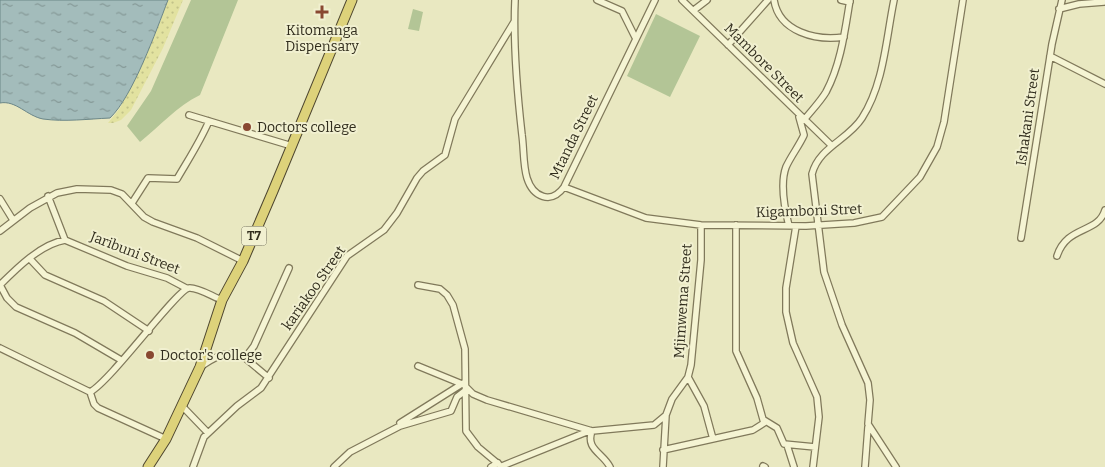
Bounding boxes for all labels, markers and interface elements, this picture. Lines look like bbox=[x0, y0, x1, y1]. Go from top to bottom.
marker: Kitomanga Dispensary bbox=[315, 5, 329, 19]
street label: Mambore Street bbox=[721, 20, 807, 106]
place label: Kitomanga Dispensary bbox=[285, 22, 359, 55]
street label: Ishakani Street bbox=[1013, 67, 1043, 167]
street label: Mtanda Street bbox=[546, 92, 602, 182]
place label: Doctors college bbox=[257, 119, 356, 136]
marker: Doctors college bbox=[241, 121, 253, 133]
street label: Kigamboni Stret bbox=[756, 201, 862, 221]
road number: T7 bbox=[242, 227, 266, 246]
street label: Jaribuni Street bbox=[87, 228, 182, 278]
street label: kariakoo Street bbox=[279, 243, 349, 333]
street label: Mjimwema Street bbox=[671, 243, 695, 359]
place label: Doctor's college bbox=[160, 347, 262, 364]
marker: Doctor's college bbox=[144, 349, 156, 361]

